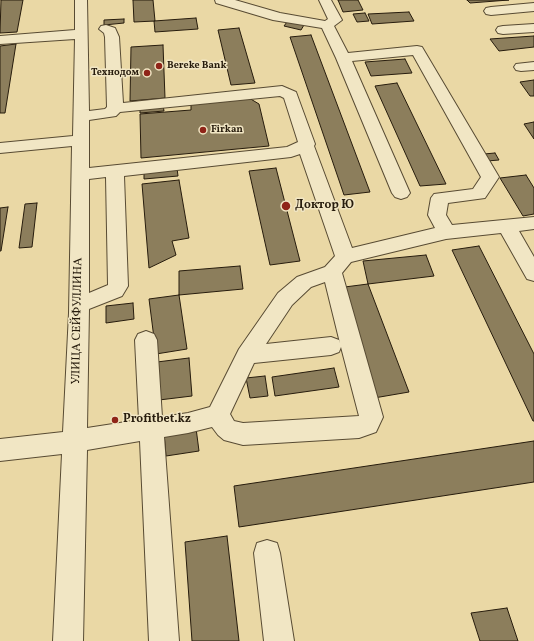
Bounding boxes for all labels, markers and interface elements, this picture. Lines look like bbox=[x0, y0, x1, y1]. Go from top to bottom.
place label: Bereke Bank bbox=[167, 60, 226, 72]
marker: Bereke Bank bbox=[154, 61, 164, 71]
place label: Технодом bbox=[91, 67, 139, 79]
marker: Технодом bbox=[142, 68, 152, 78]
place label: Firkan bbox=[211, 124, 243, 136]
marker: Firkan bbox=[198, 125, 208, 135]
place label: Доктор Ю bbox=[295, 199, 354, 213]
marker: Доктор Ю bbox=[280, 200, 292, 212]
street label: УЛИЦА СЕЙФУЛЛИНА bbox=[70, 257, 86, 385]
place label: Profitbet.kz bbox=[123, 413, 191, 427]
marker: Profitbet.kz bbox=[110, 415, 120, 425]

